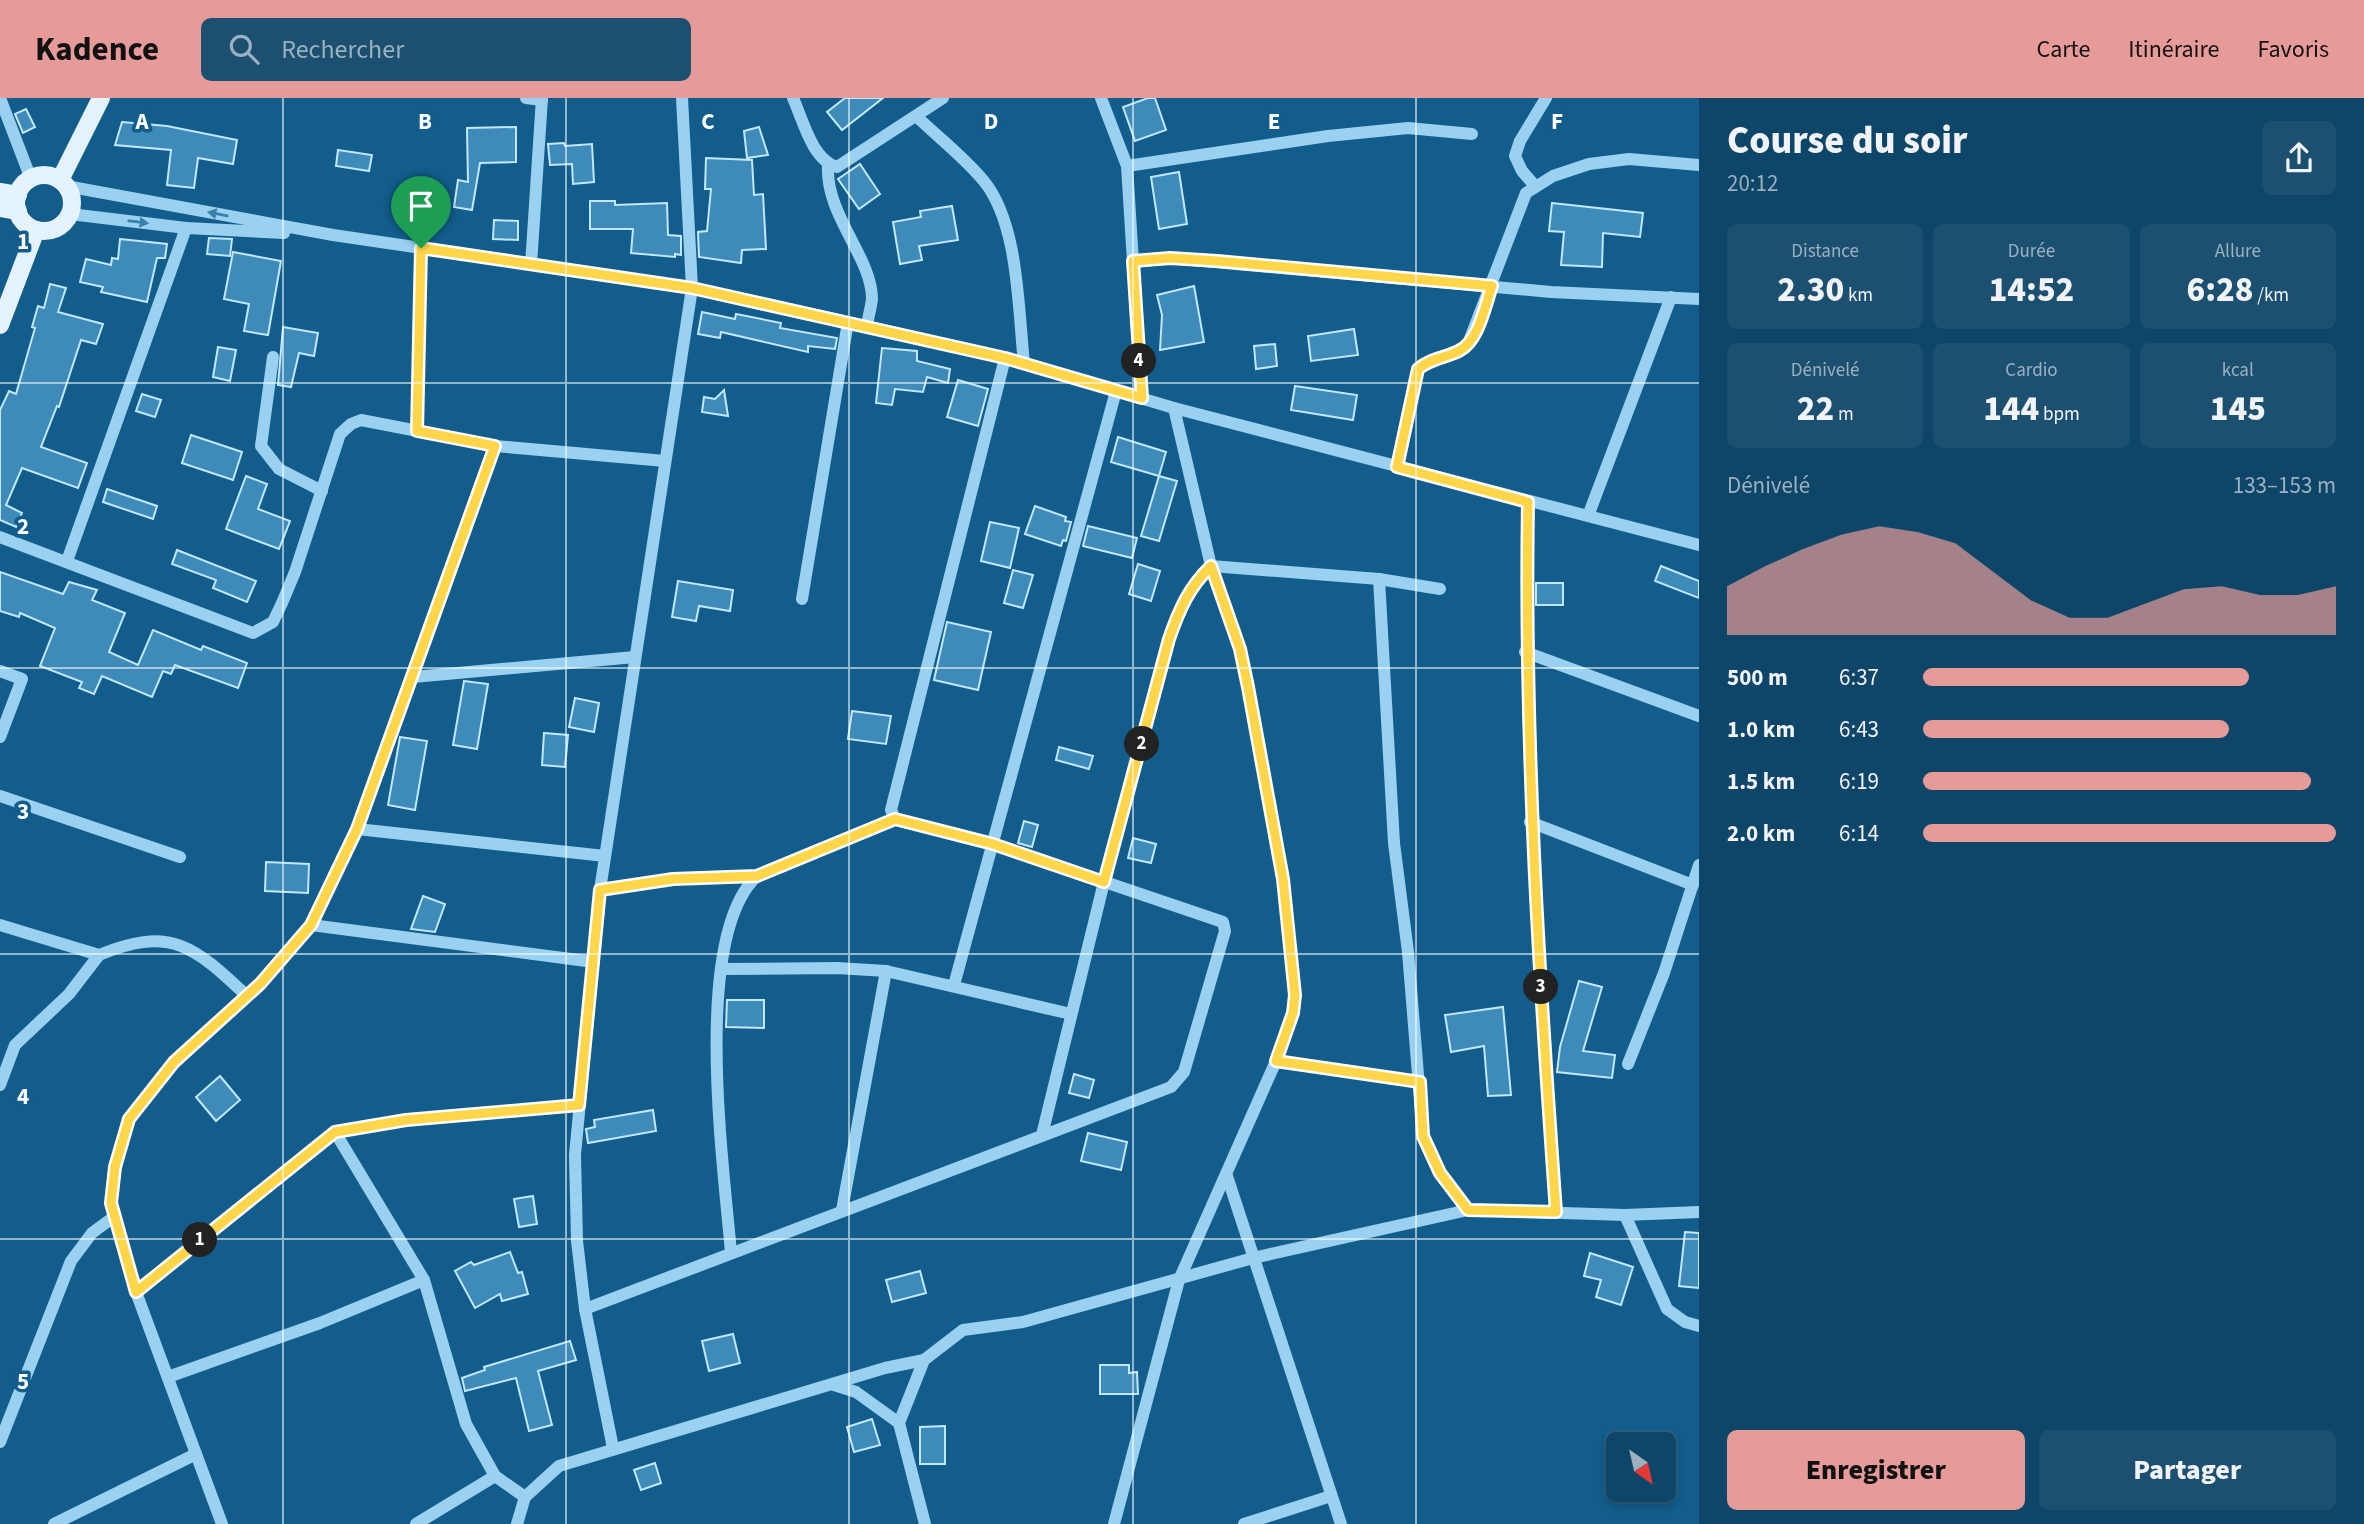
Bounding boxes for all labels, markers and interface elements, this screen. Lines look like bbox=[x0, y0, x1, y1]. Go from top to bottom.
search box bbox=[201, 18, 691, 81]
text: Kadence bbox=[35, 26, 159, 73]
icon: search bbox=[225, 30, 263, 68]
text: Rechercher bbox=[281, 31, 404, 68]
text: Carte bbox=[2036, 32, 2090, 67]
text: Itinéraire bbox=[2128, 32, 2219, 67]
text: Favoris bbox=[2257, 32, 2329, 67]
text: A bbox=[134, 105, 149, 138]
text: B bbox=[418, 105, 432, 138]
text: C bbox=[701, 105, 715, 138]
text: D bbox=[984, 105, 998, 138]
text: E bbox=[1268, 105, 1280, 138]
text: F bbox=[1551, 105, 1563, 138]
text: Course du soir bbox=[1727, 114, 1967, 168]
button: share bbox=[2262, 121, 2336, 195]
text: 20:12 bbox=[1727, 167, 1778, 200]
pin bbox=[391, 176, 451, 248]
icon: arrive bbox=[402, 187, 440, 225]
one-way arrow bbox=[207, 208, 229, 219]
one-way arrow bbox=[127, 217, 149, 228]
text: 1 bbox=[17, 225, 29, 258]
text: Distance bbox=[1791, 238, 1859, 265]
text: Durée bbox=[2008, 238, 2055, 265]
text: Allure bbox=[2215, 238, 2261, 265]
text: 2.30 bbox=[1777, 265, 1844, 315]
text: 14:52 bbox=[1989, 265, 2074, 315]
text: 6:28 bbox=[2187, 265, 2253, 315]
text: km bbox=[1844, 282, 1873, 309]
text: /km bbox=[2253, 282, 2289, 309]
pin: 4 bbox=[1122, 344, 1156, 378]
text: 4 bbox=[1133, 347, 1144, 374]
text: Dénivelé bbox=[1791, 357, 1860, 384]
text: Cardio bbox=[2005, 357, 2058, 384]
text: kcal bbox=[2222, 357, 2254, 384]
text: 22 bbox=[1797, 384, 1834, 434]
text: 144 bbox=[1983, 384, 2039, 434]
text: 145 bbox=[2210, 384, 2266, 434]
text: m bbox=[1834, 401, 1854, 428]
text: bpm bbox=[2039, 401, 2080, 428]
text: Dénivelé bbox=[1727, 469, 1810, 502]
text: 133–153 m bbox=[2233, 469, 2336, 502]
text: 2 bbox=[17, 510, 29, 543]
text: 500 m bbox=[1727, 661, 1788, 694]
text: 6:37 bbox=[1839, 661, 1879, 694]
text: 1.0 km bbox=[1727, 713, 1795, 746]
text: 6:43 bbox=[1839, 713, 1879, 746]
pin: 2 bbox=[1124, 726, 1160, 762]
text: 2 bbox=[1136, 730, 1147, 757]
text: 1.5 km bbox=[1727, 765, 1795, 798]
text: 6:19 bbox=[1839, 765, 1879, 798]
text: 3 bbox=[17, 795, 29, 828]
text: 2.0 km bbox=[1727, 817, 1795, 850]
text: 6:14 bbox=[1839, 817, 1879, 850]
pin: 3 bbox=[1524, 970, 1558, 1004]
text: 3 bbox=[1535, 973, 1546, 1000]
text: 4 bbox=[17, 1080, 29, 1113]
pin: 1 bbox=[182, 1222, 218, 1258]
text: 1 bbox=[194, 1226, 205, 1253]
text: 5 bbox=[17, 1365, 29, 1398]
button: Enregistrer bbox=[1727, 1430, 2025, 1510]
button: Partager bbox=[2039, 1430, 2336, 1510]
north arrow bbox=[1606, 1432, 1676, 1502]
map controls bbox=[1606, 1432, 1676, 1502]

